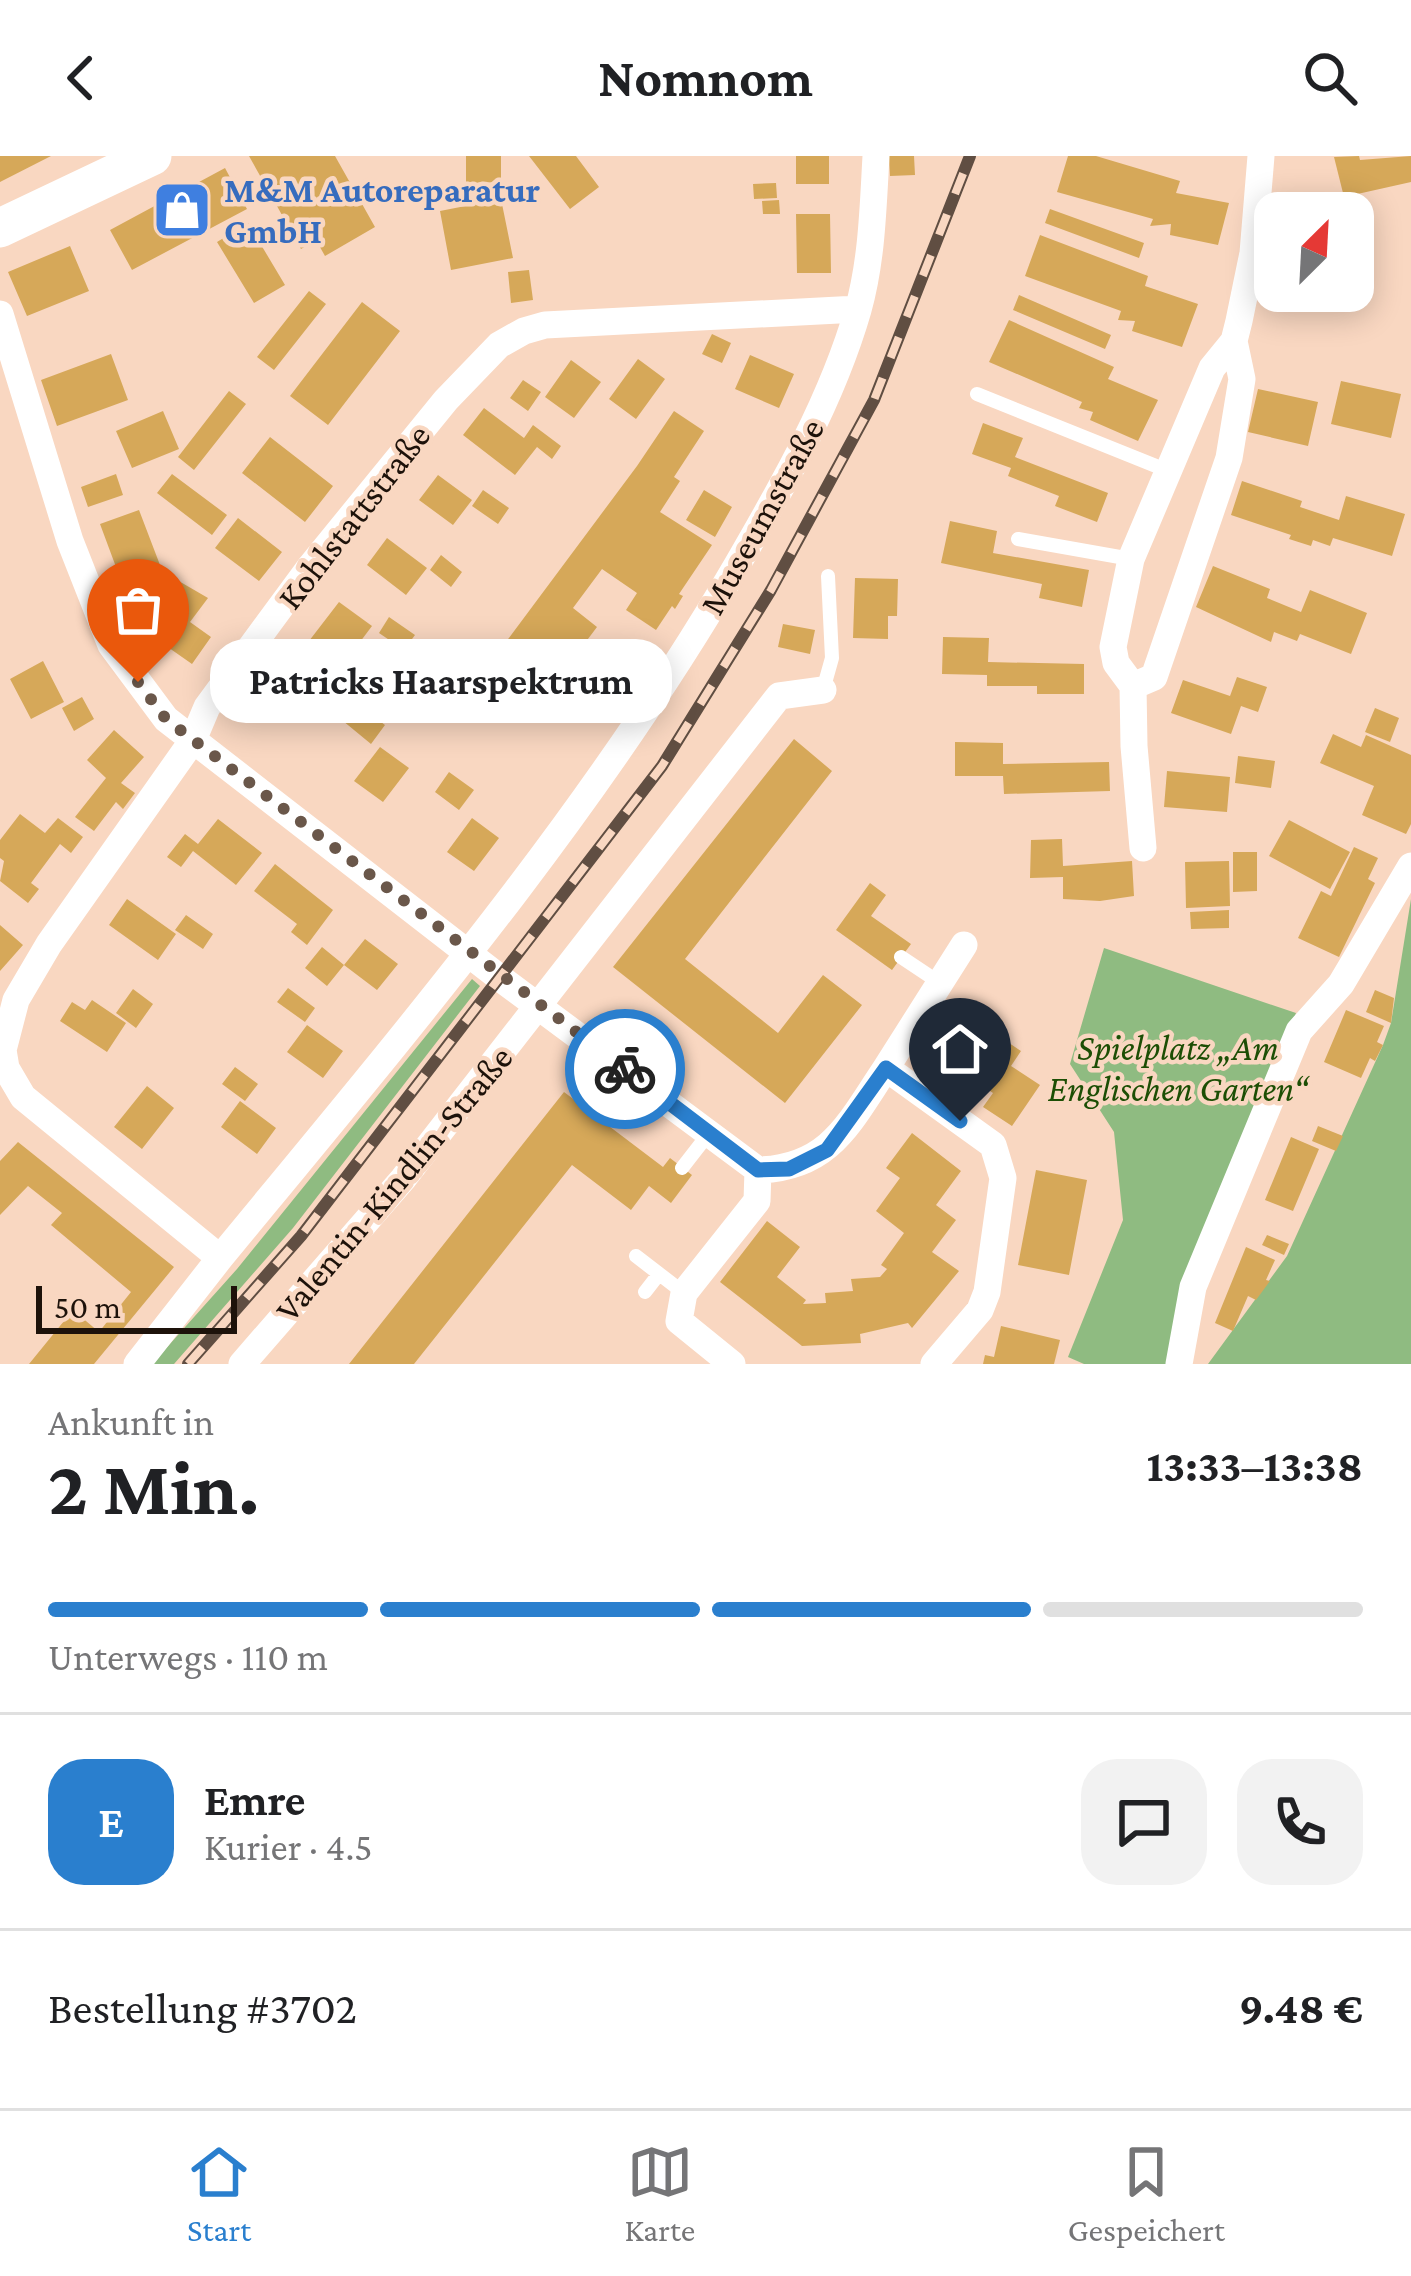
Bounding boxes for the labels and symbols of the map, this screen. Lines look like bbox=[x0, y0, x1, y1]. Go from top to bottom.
place label: M&M Autoreparatur GmbH bbox=[224, 170, 540, 251]
shop icon: M&M Autoreparatur GmbH bbox=[151, 179, 213, 241]
north arrow bbox=[1254, 192, 1374, 312]
street label: Museumstraße bbox=[692, 412, 832, 621]
street label: Kohlstattstraße bbox=[269, 416, 438, 617]
pin bbox=[87, 559, 189, 682]
callout: Patricks Haarspektrum bbox=[210, 640, 672, 724]
pin bbox=[909, 998, 1011, 1121]
courier bbox=[565, 1009, 685, 1129]
park label: Spielplatz „Am Englischen Garten“ bbox=[1048, 1028, 1310, 1109]
street label: Valentin-Kindlin-Straße bbox=[267, 1038, 521, 1329]
scale bar bbox=[36, 1280, 237, 1333]

